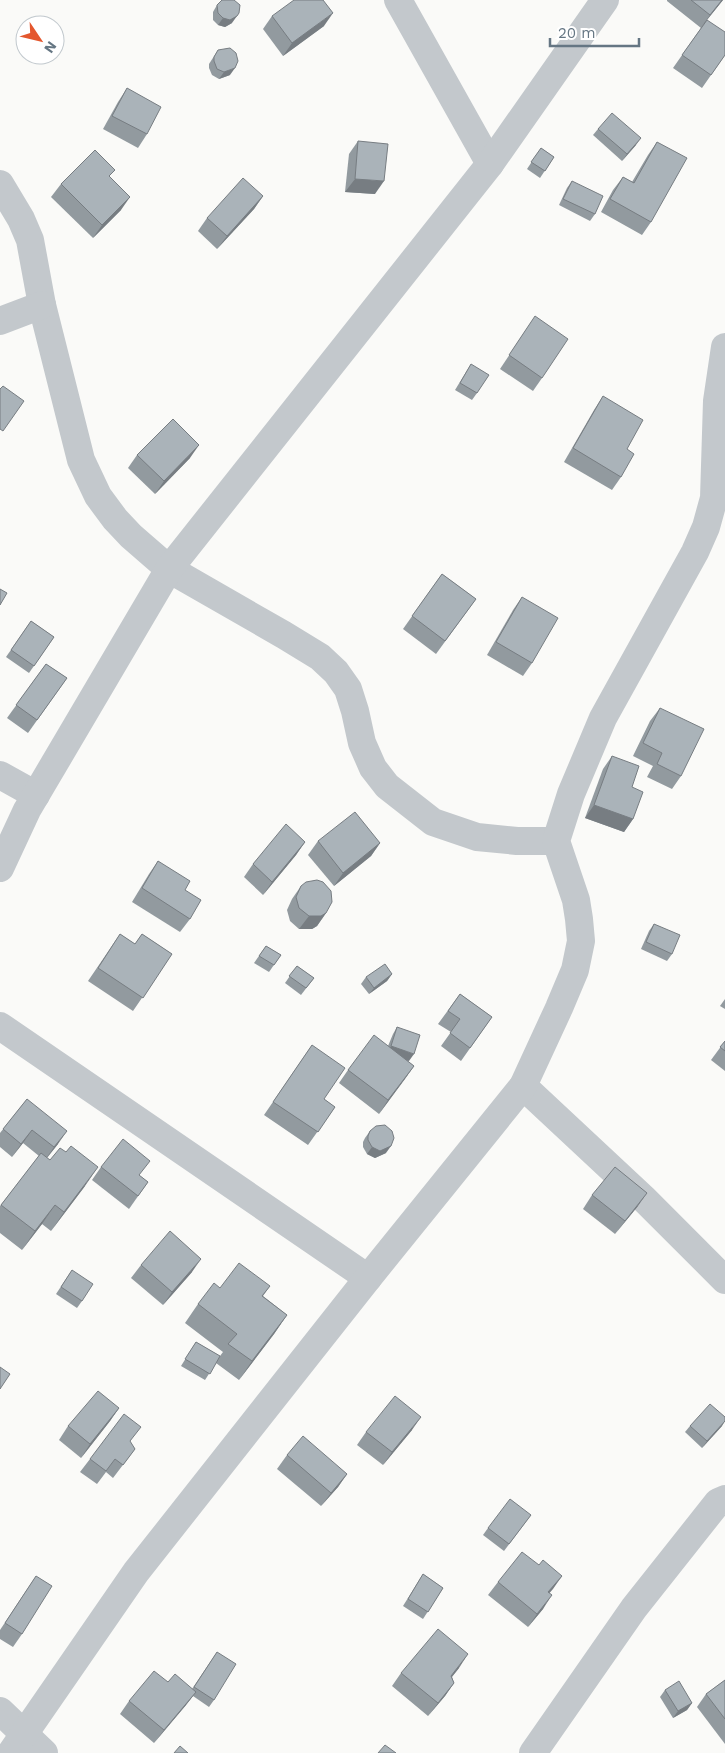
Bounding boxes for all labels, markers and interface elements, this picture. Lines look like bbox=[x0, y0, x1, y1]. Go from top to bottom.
north arrow bbox=[15, 15, 65, 65]
scale bar bbox=[550, 15, 639, 47]
text: 20 m bbox=[558, 24, 596, 42]
text: N bbox=[41, 39, 60, 56]

